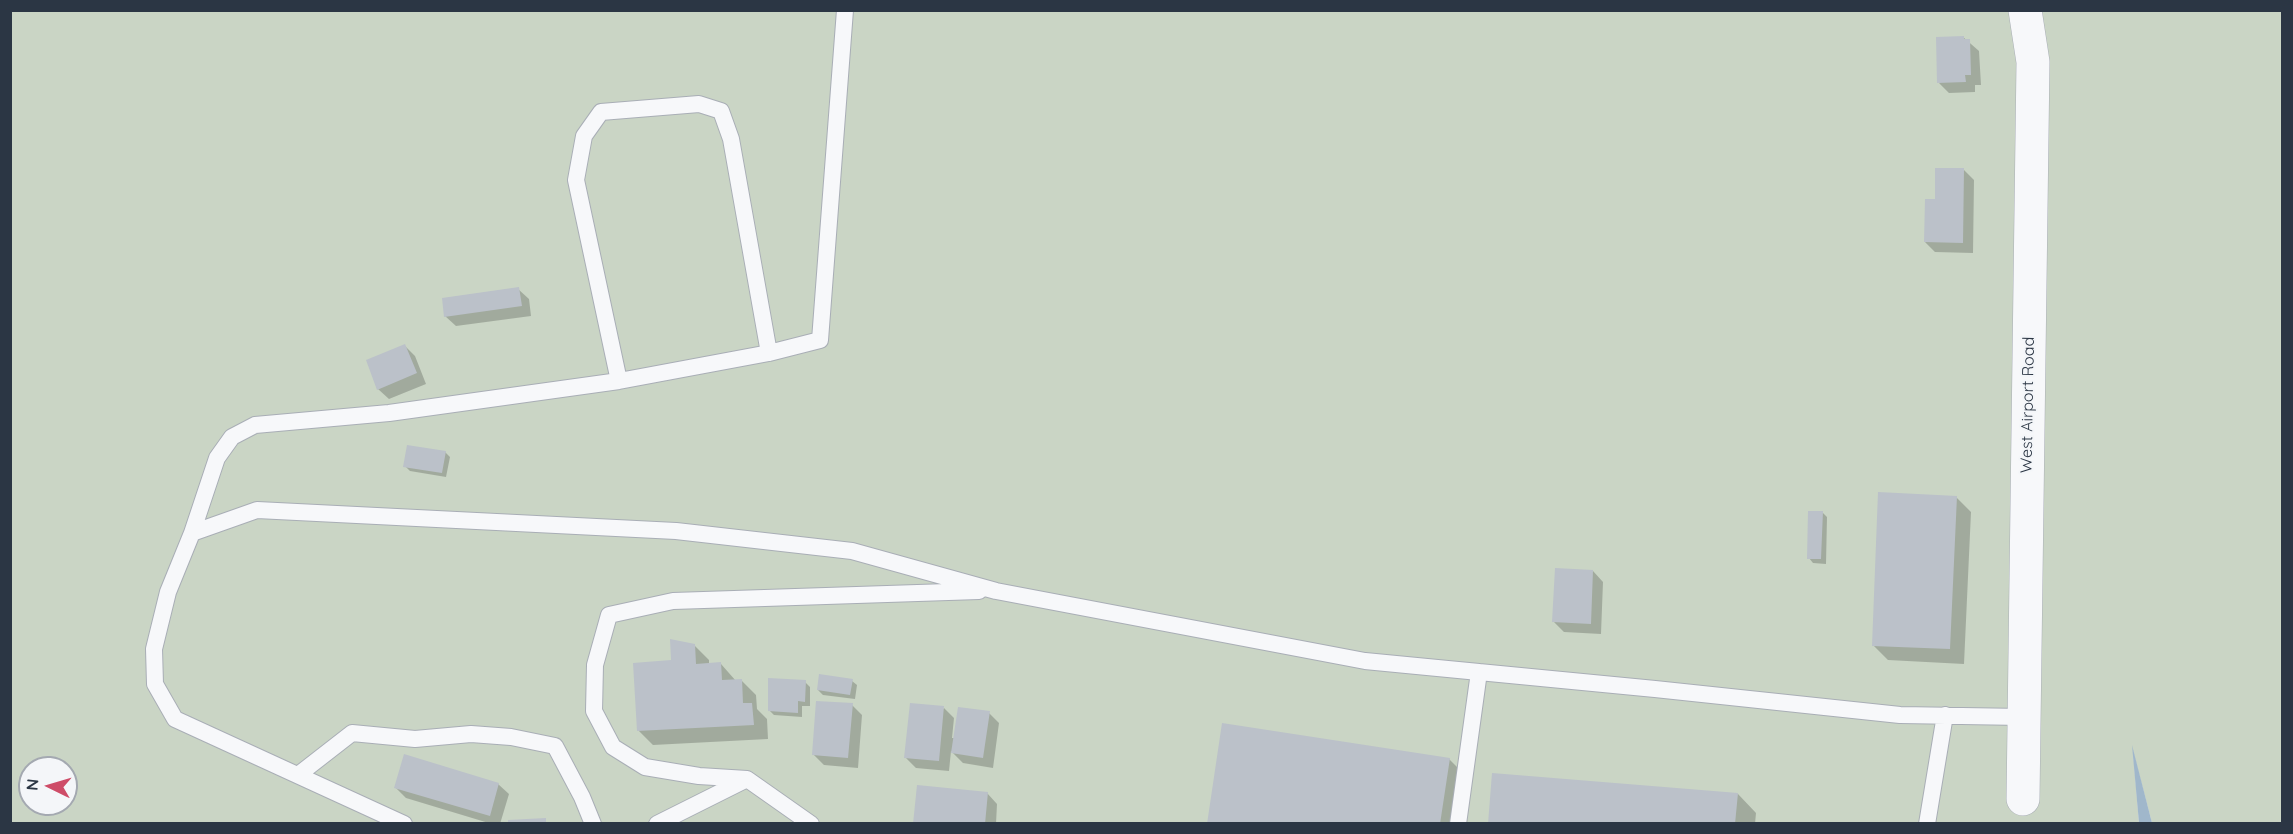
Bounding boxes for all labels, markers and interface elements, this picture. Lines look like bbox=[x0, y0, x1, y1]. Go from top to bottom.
street label: West Airport Road bbox=[2017, 337, 2039, 473]
north arrow bbox=[18, 756, 78, 816]
text: N bbox=[22, 778, 43, 791]

